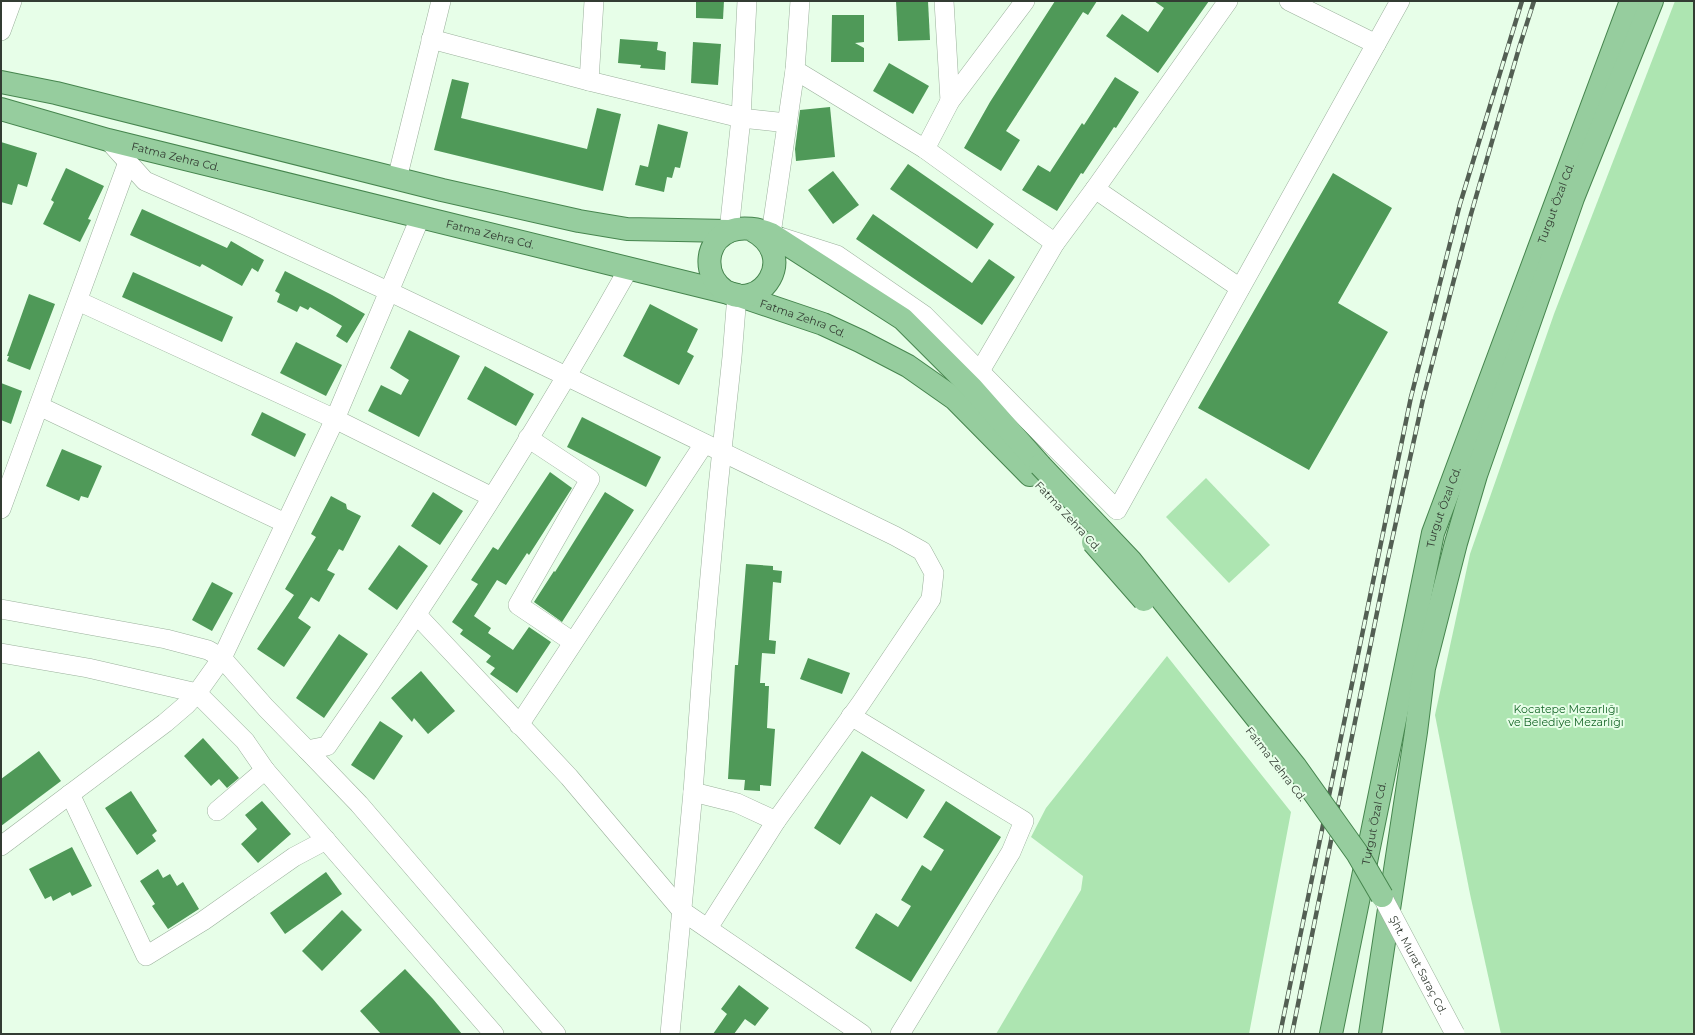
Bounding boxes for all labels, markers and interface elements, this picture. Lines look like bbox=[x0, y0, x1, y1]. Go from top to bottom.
street label: Fatma Zehra Cd. bbox=[130, 139, 221, 174]
street label: Turgut Özal Cd. bbox=[1534, 161, 1577, 246]
street label: Fatma Zehra Cd. bbox=[445, 217, 536, 252]
street label: Fatma Zehra Cd. bbox=[758, 296, 848, 341]
street label: Turgut Özal Cd. bbox=[1423, 465, 1464, 549]
street label: Fatma Zehra Cd. bbox=[1032, 478, 1104, 554]
park label: Kocatepe Mezarlığı ve Belediye Mezarlığı bbox=[1508, 702, 1624, 729]
street label: Fatma Zehra Cd. bbox=[1243, 724, 1309, 804]
street label: Turgut Özal Cd. bbox=[1359, 780, 1389, 866]
street label: Şht. Murat Saraç Cd. bbox=[1387, 913, 1450, 1017]

